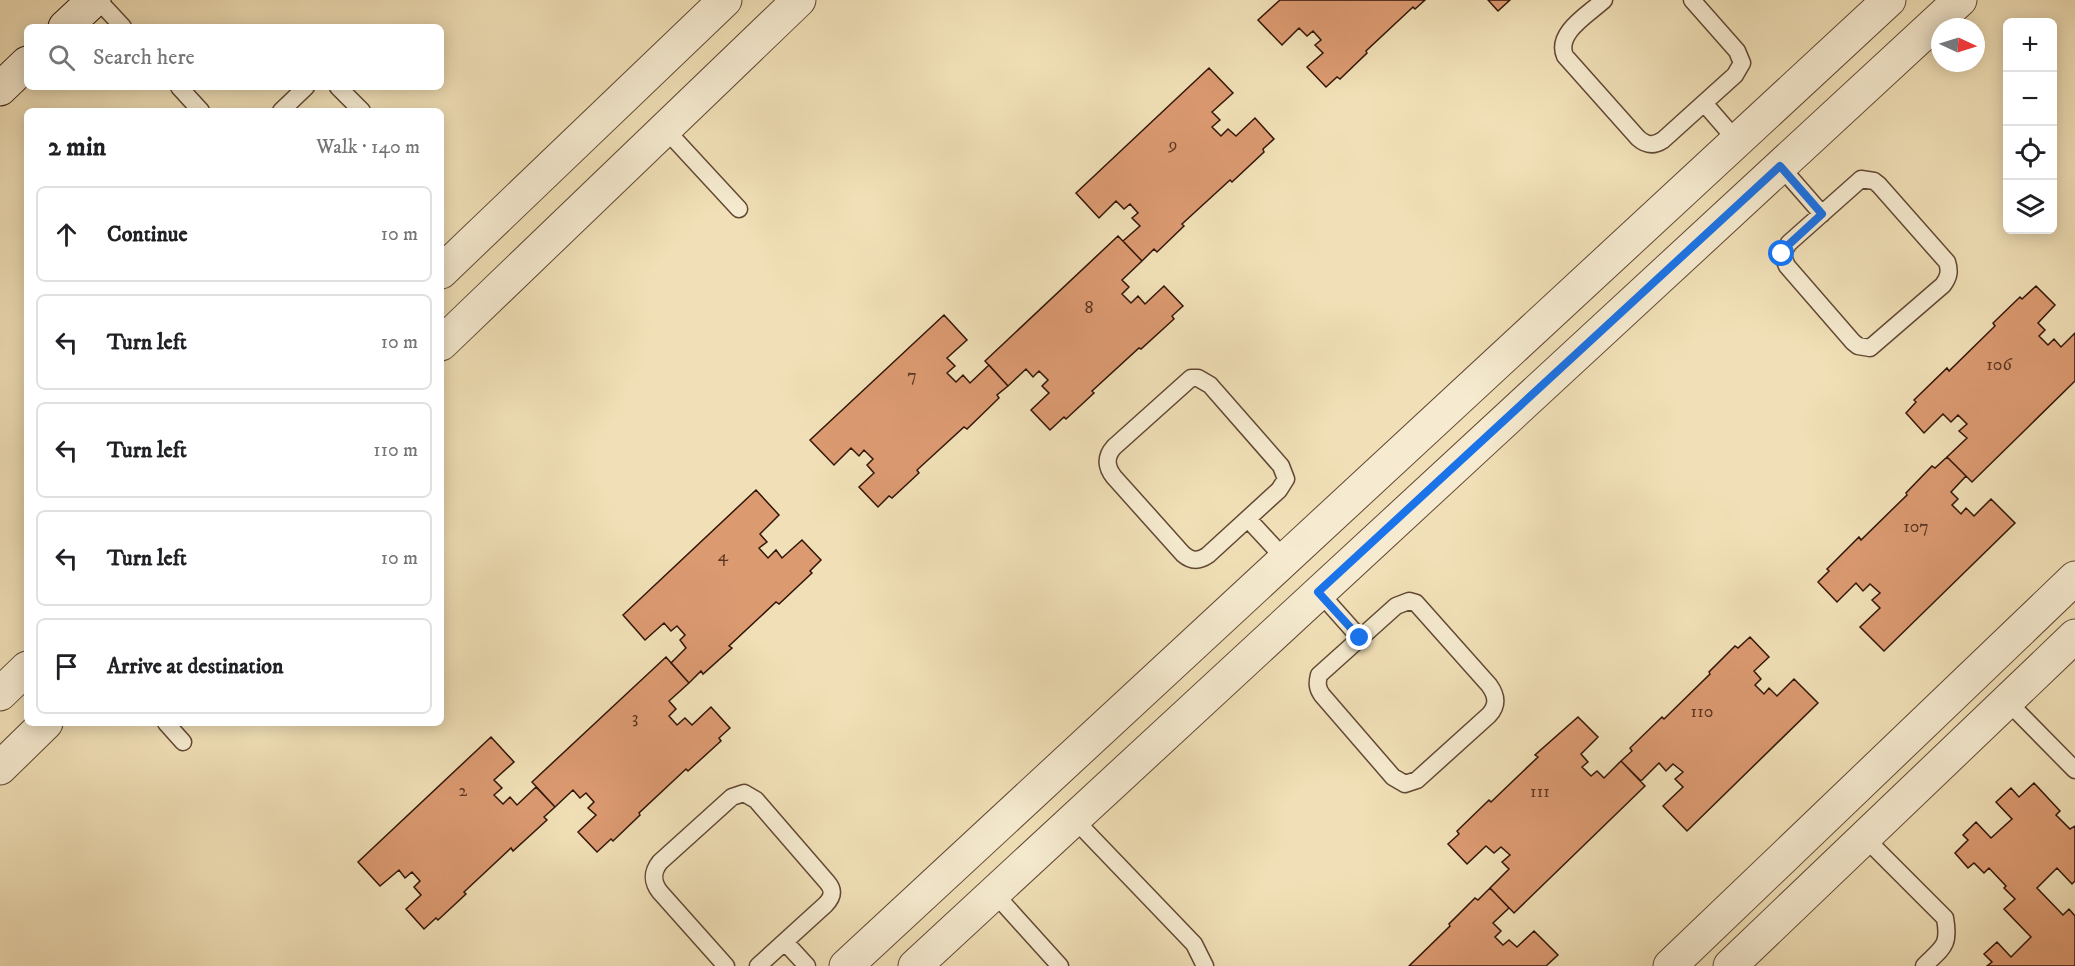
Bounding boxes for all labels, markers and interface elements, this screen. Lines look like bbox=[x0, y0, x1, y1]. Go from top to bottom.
north arrow bbox=[1931, 18, 1985, 72]
map controls bbox=[2003, 18, 2057, 234]
button: + bbox=[2003, 18, 2057, 72]
search box bbox=[24, 24, 444, 90]
icon: search bbox=[45, 41, 78, 74]
text: Search here bbox=[93, 44, 195, 71]
button: − bbox=[2003, 72, 2057, 126]
button: locate bbox=[2003, 126, 2057, 180]
text: 2 min bbox=[48, 131, 106, 164]
house number: 9 bbox=[1168, 134, 1177, 156]
text: Walk · 140 m bbox=[316, 135, 420, 160]
button: layers bbox=[2003, 180, 2057, 234]
icon: ahead bbox=[50, 218, 83, 251]
text: Continue bbox=[107, 221, 188, 248]
text: 10 m bbox=[381, 222, 418, 247]
route start bbox=[1768, 240, 1794, 266]
house number: 8 bbox=[1084, 297, 1094, 319]
icon: left bbox=[50, 326, 83, 359]
text: Turn left bbox=[107, 329, 187, 356]
text: 10 m bbox=[381, 330, 418, 355]
house number: 106 bbox=[1986, 354, 2012, 376]
house number: 7 bbox=[907, 365, 917, 387]
icon: left bbox=[50, 434, 83, 467]
text: Turn left bbox=[107, 437, 187, 464]
text: 110 m bbox=[373, 438, 418, 463]
house number: 107 bbox=[1903, 516, 1929, 538]
icon: left bbox=[50, 542, 83, 575]
text: Turn left bbox=[107, 545, 187, 572]
house number: 4 bbox=[718, 545, 729, 567]
text: 10 m bbox=[381, 546, 418, 571]
route end bbox=[1346, 624, 1372, 650]
icon: arrive bbox=[50, 650, 83, 683]
text: Arrive at destination bbox=[107, 653, 284, 680]
house number: 110 bbox=[1691, 701, 1713, 723]
house number: 3 bbox=[632, 707, 638, 729]
house number: 2 bbox=[459, 780, 468, 802]
house number: 111 bbox=[1530, 781, 1550, 803]

